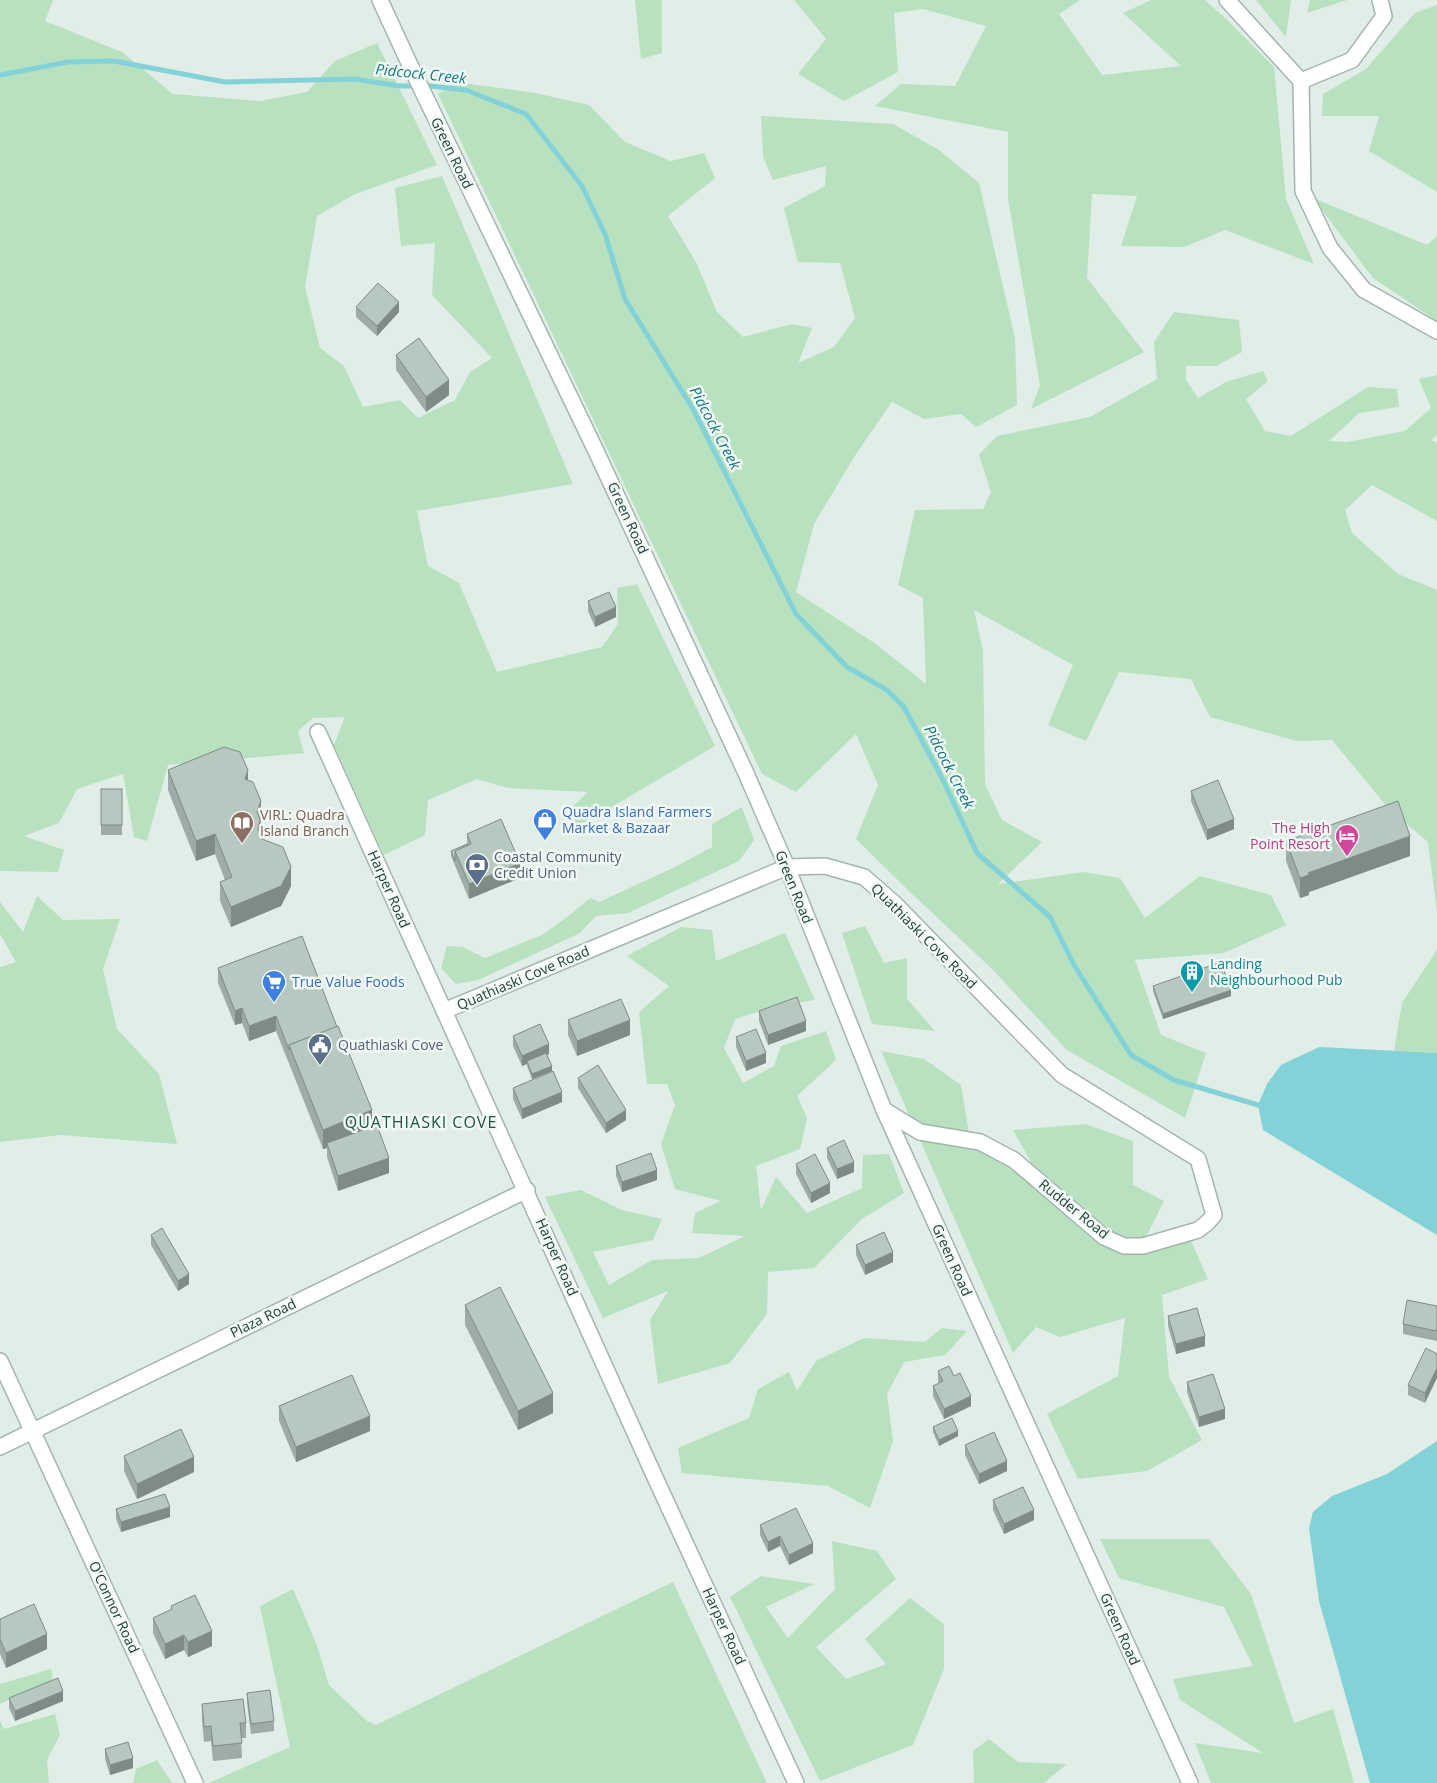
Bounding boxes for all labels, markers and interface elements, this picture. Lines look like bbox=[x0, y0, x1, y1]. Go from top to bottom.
water label: Pidcock Creek bbox=[375, 58, 468, 88]
street label: Green Road bbox=[427, 114, 478, 192]
water label: Pidcock Creek bbox=[686, 383, 746, 473]
street label: Green Road bbox=[604, 479, 653, 557]
water label: Pidcock Creek bbox=[920, 721, 980, 812]
place label: Quadra Island Farmers Market & Bazaar bbox=[562, 802, 712, 837]
place label: VIRL: Quadra Island Branch bbox=[260, 805, 349, 840]
shop icon: Quadra Island Farmers Market & Bazaar bbox=[532, 807, 558, 841]
library icon: VIRL: Quadra Island Branch bbox=[229, 810, 255, 844]
place label: The High Point Resort bbox=[1250, 818, 1330, 853]
hotel icon: The High Point Resort bbox=[1334, 823, 1360, 857]
street label: Harper Road bbox=[364, 847, 415, 931]
place label: Coastal Community Credit Union bbox=[494, 847, 622, 882]
street label: Green Road bbox=[771, 847, 818, 926]
bank icon: Coastal Community Credit Union bbox=[464, 852, 490, 886]
street label: Quathiaski Cove Road bbox=[867, 879, 981, 993]
street label: Quathiaski Cove Road bbox=[454, 941, 592, 1014]
place label: Landing Neighbourhood Pub bbox=[1210, 954, 1343, 989]
building icon: Landing Neighbourhood Pub bbox=[1179, 959, 1205, 993]
supermarket icon: True Value Foods bbox=[261, 969, 287, 1003]
place label: True Value Foods bbox=[292, 972, 405, 991]
public building icon: Quathiaski Cove bbox=[307, 1032, 333, 1066]
place label: Quathiaski Cove bbox=[338, 1035, 444, 1054]
district label: QUATHIASKI COVE bbox=[345, 1111, 497, 1133]
street label: Rudder Road bbox=[1035, 1174, 1113, 1243]
street label: Harper Road bbox=[532, 1215, 583, 1299]
street label: Green Road bbox=[928, 1221, 977, 1299]
street label: Plaza Road bbox=[227, 1293, 299, 1342]
street label: O'Connor Road bbox=[85, 1558, 144, 1656]
street label: Harper Road bbox=[698, 1584, 751, 1667]
street label: Green Road bbox=[1096, 1590, 1145, 1668]

